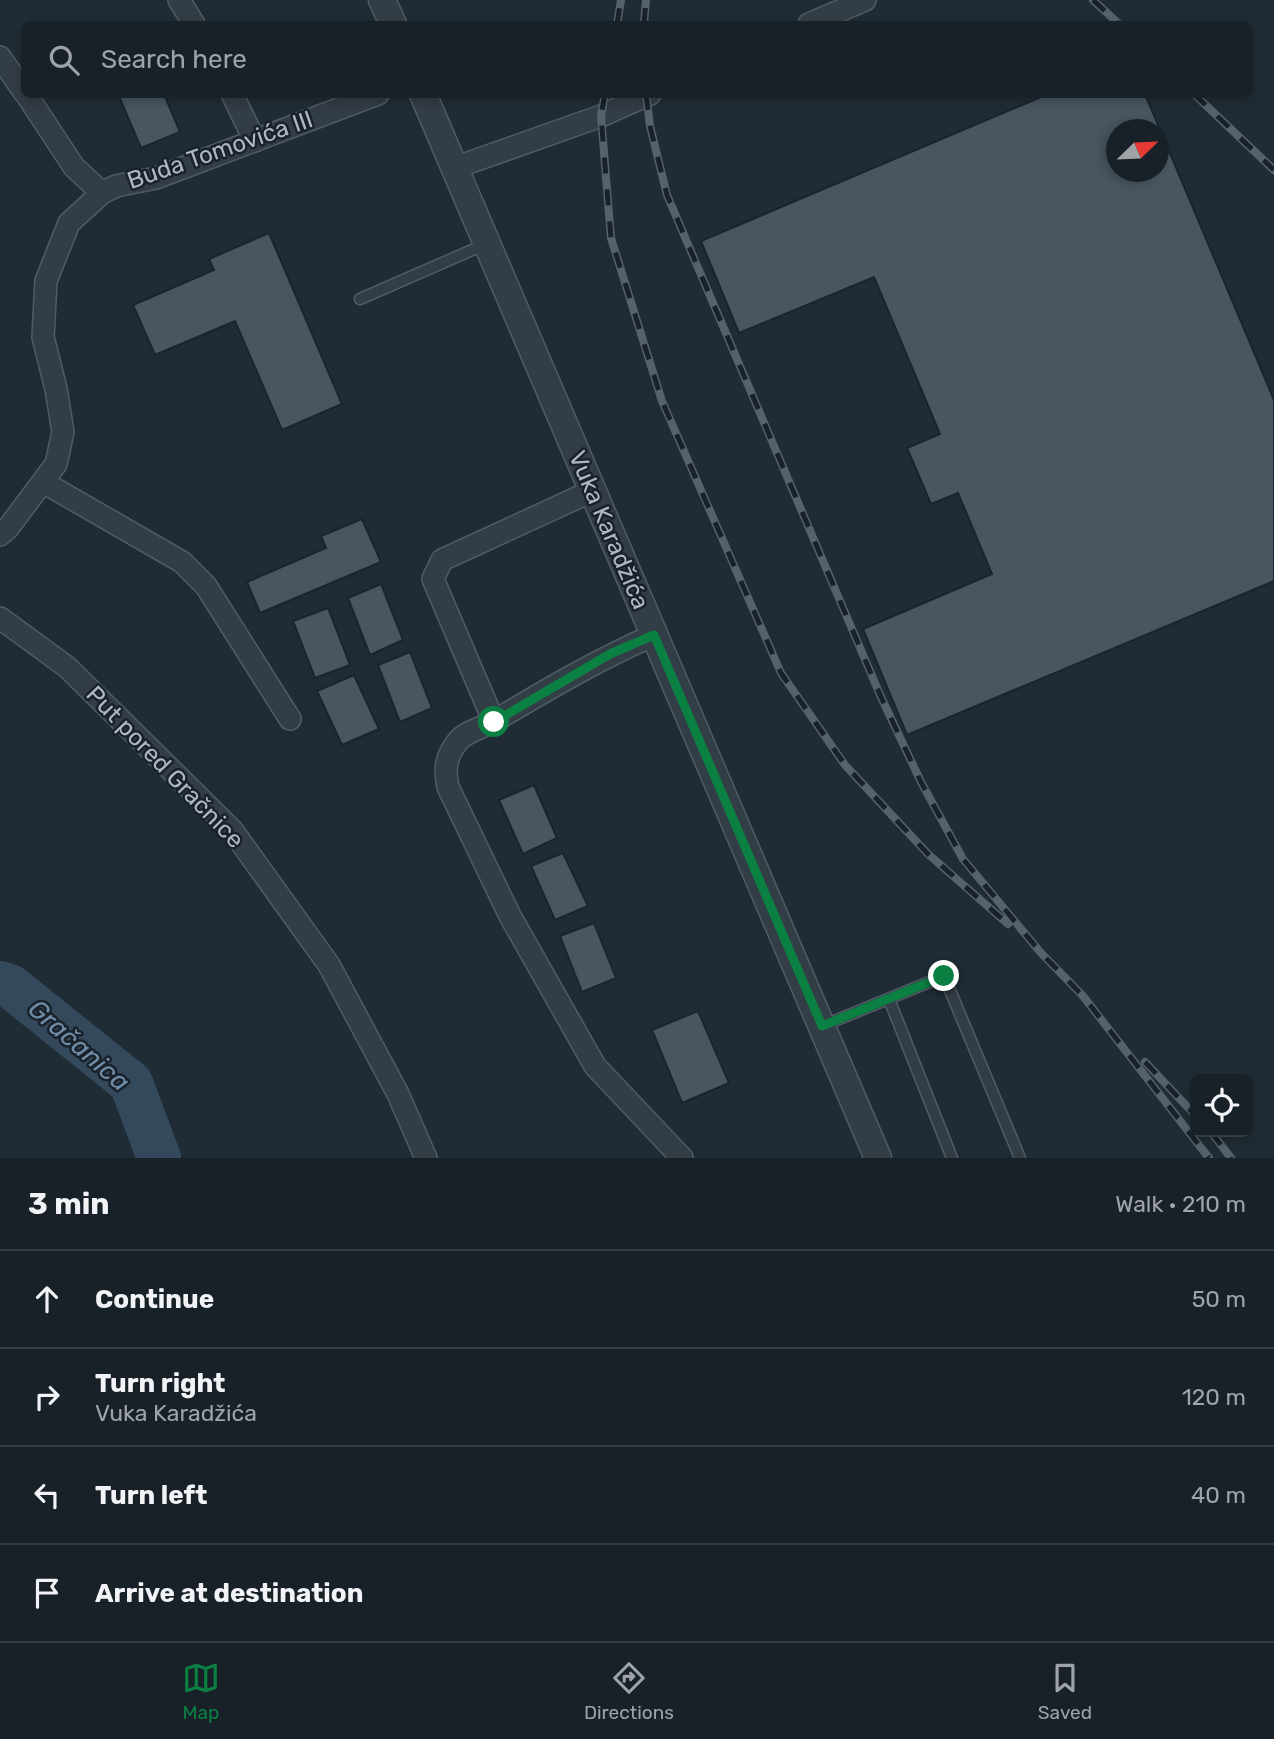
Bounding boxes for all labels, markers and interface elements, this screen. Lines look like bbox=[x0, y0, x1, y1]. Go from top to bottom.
search box bbox=[21, 21, 1253, 98]
icon: search bbox=[45, 41, 83, 79]
text: Search here bbox=[101, 44, 247, 75]
street label: Buda Tomovića III bbox=[124, 105, 316, 195]
north arrow bbox=[1106, 119, 1169, 182]
street label: Vuka Karadžića bbox=[563, 447, 655, 613]
street label: Put pored Gračnice bbox=[80, 680, 250, 854]
route start bbox=[478, 706, 509, 737]
route end bbox=[928, 960, 959, 991]
water label: Gračanica bbox=[22, 993, 136, 1098]
map controls bbox=[1190, 1074, 1253, 1137]
button: locate bbox=[1190, 1074, 1253, 1137]
text: 3 min bbox=[28, 1186, 110, 1222]
text: Walk · 210 m bbox=[1115, 1190, 1246, 1218]
icon: ahead bbox=[28, 1280, 66, 1318]
text: Continue bbox=[95, 1284, 214, 1315]
text: 50 m bbox=[1192, 1285, 1246, 1313]
text: Turn right bbox=[95, 1368, 225, 1399]
icon: right bbox=[28, 1378, 66, 1416]
text: 120 m bbox=[1182, 1383, 1246, 1411]
text: Vuka Karadžića bbox=[95, 1399, 257, 1427]
icon: left bbox=[28, 1476, 66, 1514]
text: Turn left bbox=[95, 1480, 207, 1511]
text: 40 m bbox=[1191, 1481, 1246, 1509]
icon: arrive bbox=[28, 1574, 66, 1612]
text: Arrive at destination bbox=[95, 1578, 363, 1609]
tab: Map bbox=[182, 1659, 220, 1724]
tab: Directions bbox=[584, 1659, 674, 1724]
tab: Saved bbox=[1038, 1659, 1092, 1724]

